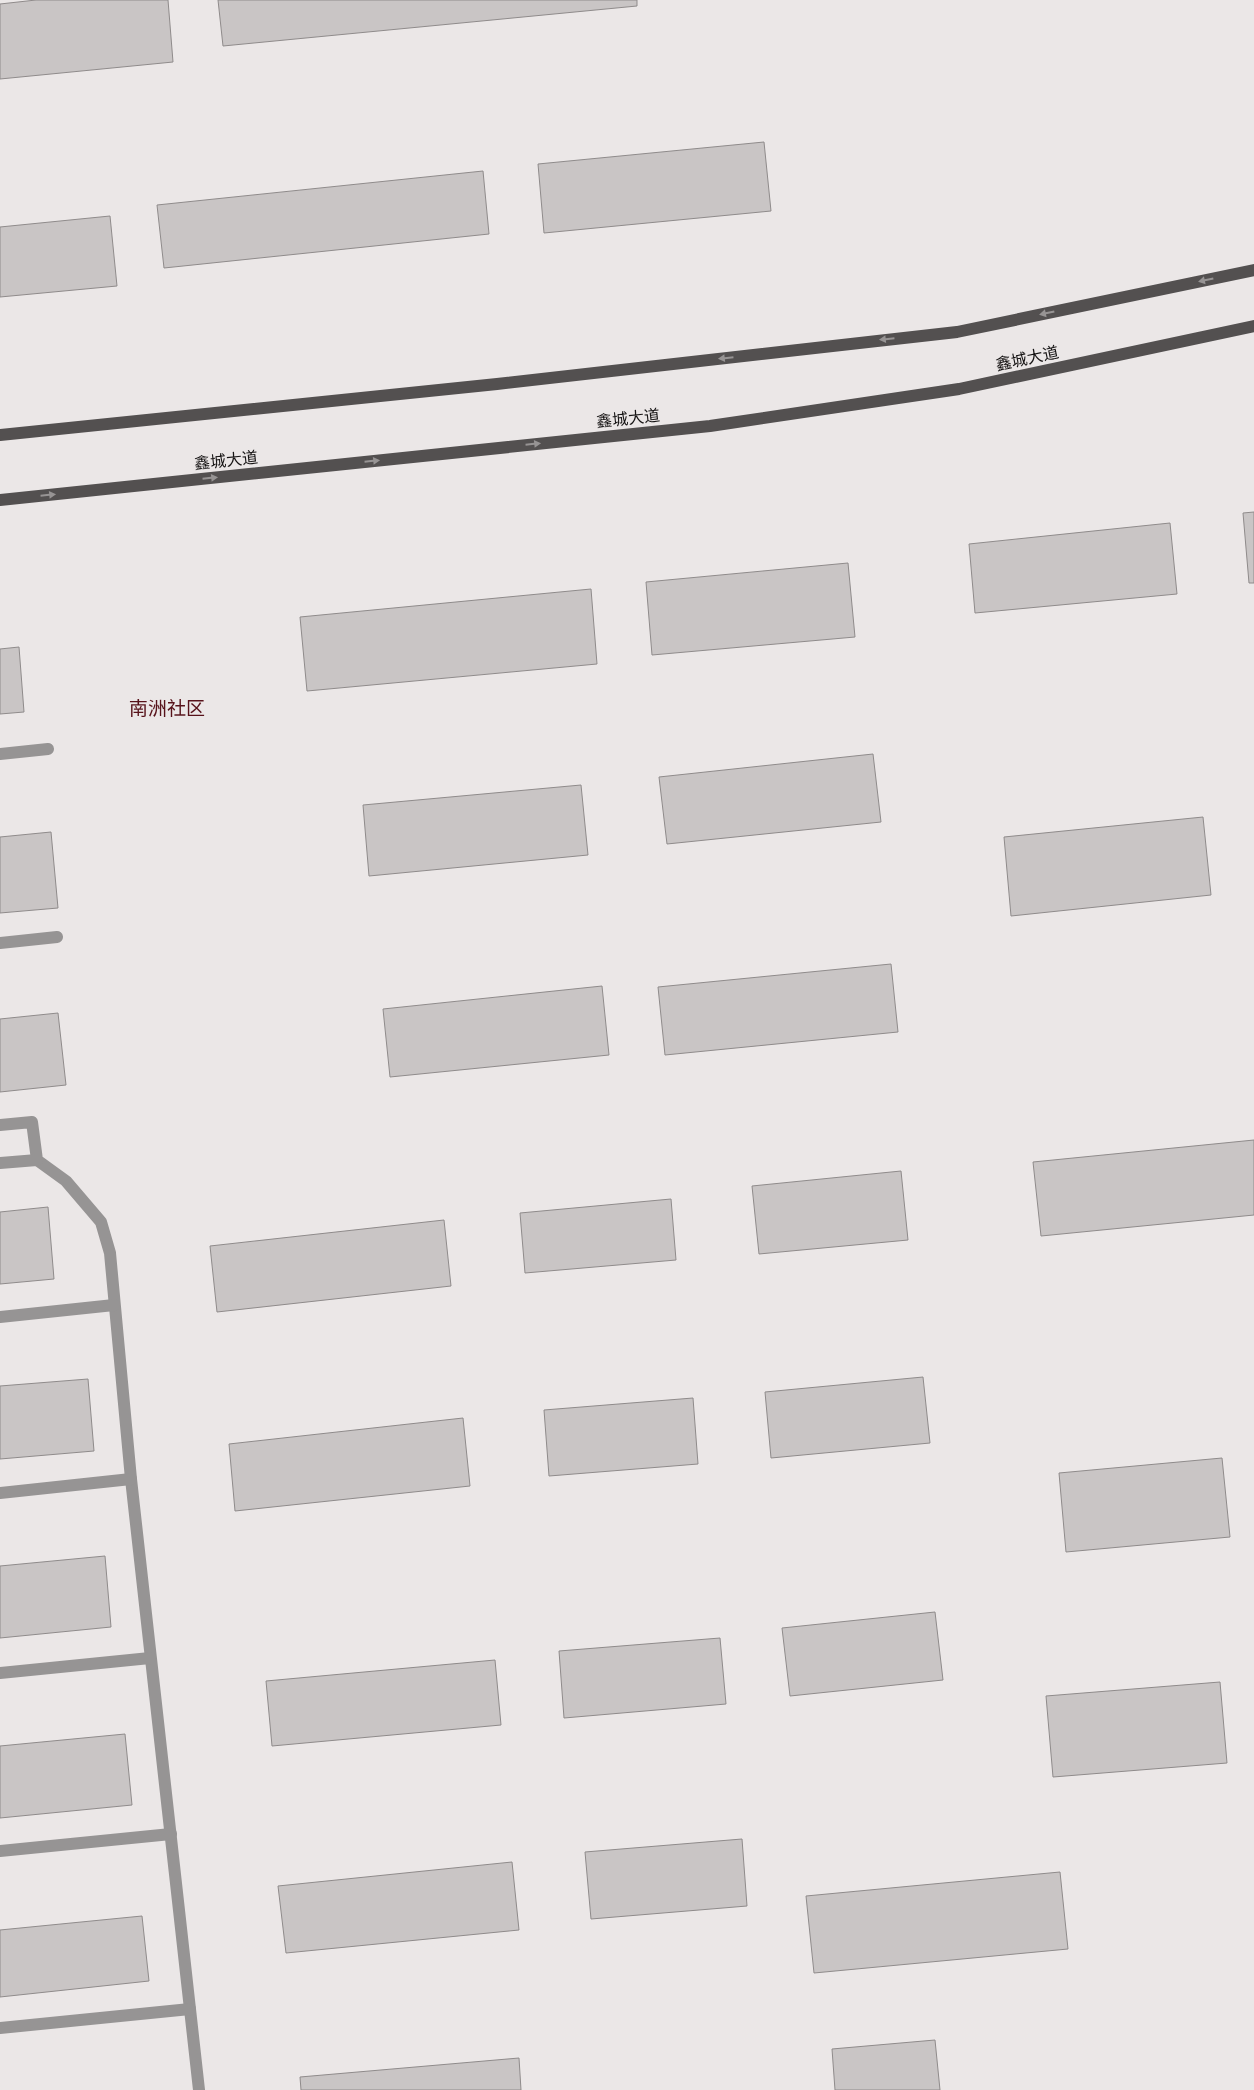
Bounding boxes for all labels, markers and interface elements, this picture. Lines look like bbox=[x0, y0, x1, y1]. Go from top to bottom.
one-way arrow bbox=[1199, 276, 1214, 284]
one-way arrow bbox=[1040, 309, 1055, 317]
one-way arrow bbox=[879, 336, 895, 344]
street label: 鑫城大道 bbox=[994, 342, 1061, 375]
one-way arrow bbox=[717, 354, 733, 362]
street label: 鑫城大道 bbox=[595, 405, 661, 432]
one-way arrow bbox=[526, 440, 542, 448]
street label: 鑫城大道 bbox=[193, 447, 259, 474]
one-way arrow bbox=[364, 457, 380, 465]
one-way arrow bbox=[202, 474, 218, 482]
one-way arrow bbox=[41, 491, 57, 499]
district label: 南洲社区 bbox=[129, 696, 205, 721]

